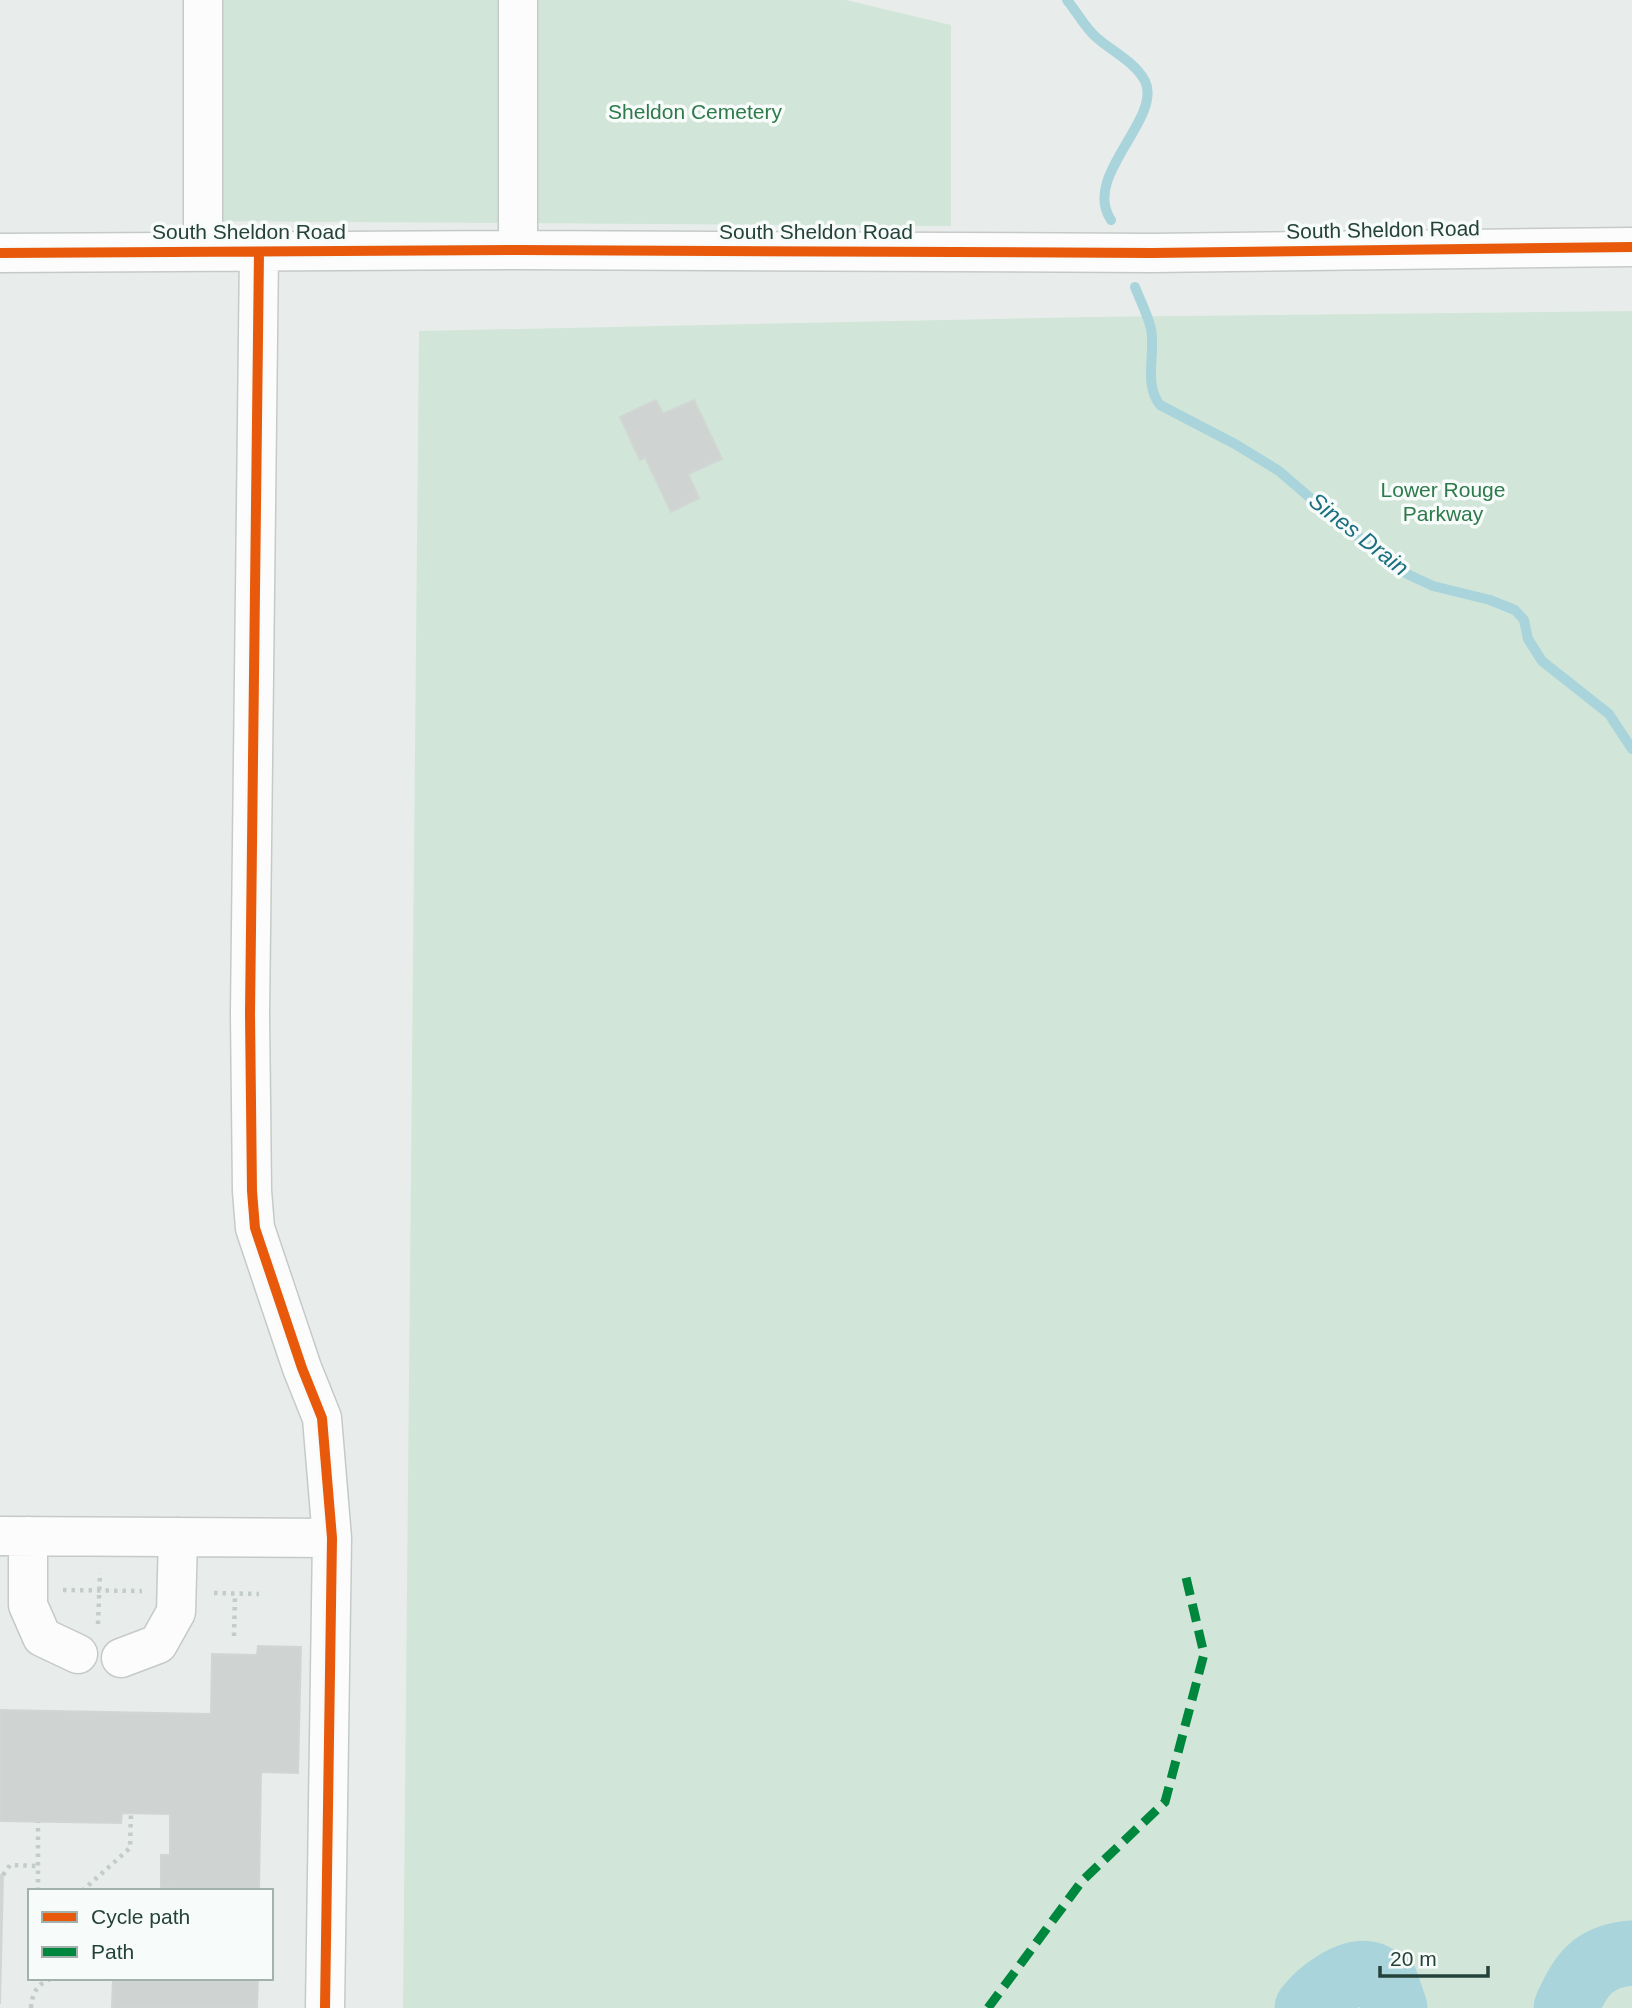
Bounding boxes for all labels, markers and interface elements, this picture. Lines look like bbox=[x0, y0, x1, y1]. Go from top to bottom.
park label: Sheldon Cemetery bbox=[608, 100, 782, 123]
street label: South Sheldon Road bbox=[1286, 216, 1480, 243]
street label: South Sheldon Road bbox=[152, 220, 346, 243]
street label: South Sheldon Road bbox=[719, 220, 913, 243]
park label: Lower Rouge Parkway bbox=[1381, 478, 1505, 525]
water label: Sines Drain bbox=[1304, 487, 1414, 581]
legend bbox=[28, 1889, 273, 1980]
text: Cycle path bbox=[91, 1905, 190, 1928]
scale bar bbox=[1380, 1934, 1488, 1978]
text: Path bbox=[91, 1940, 134, 1963]
text: 20 m bbox=[1390, 1947, 1437, 1970]

